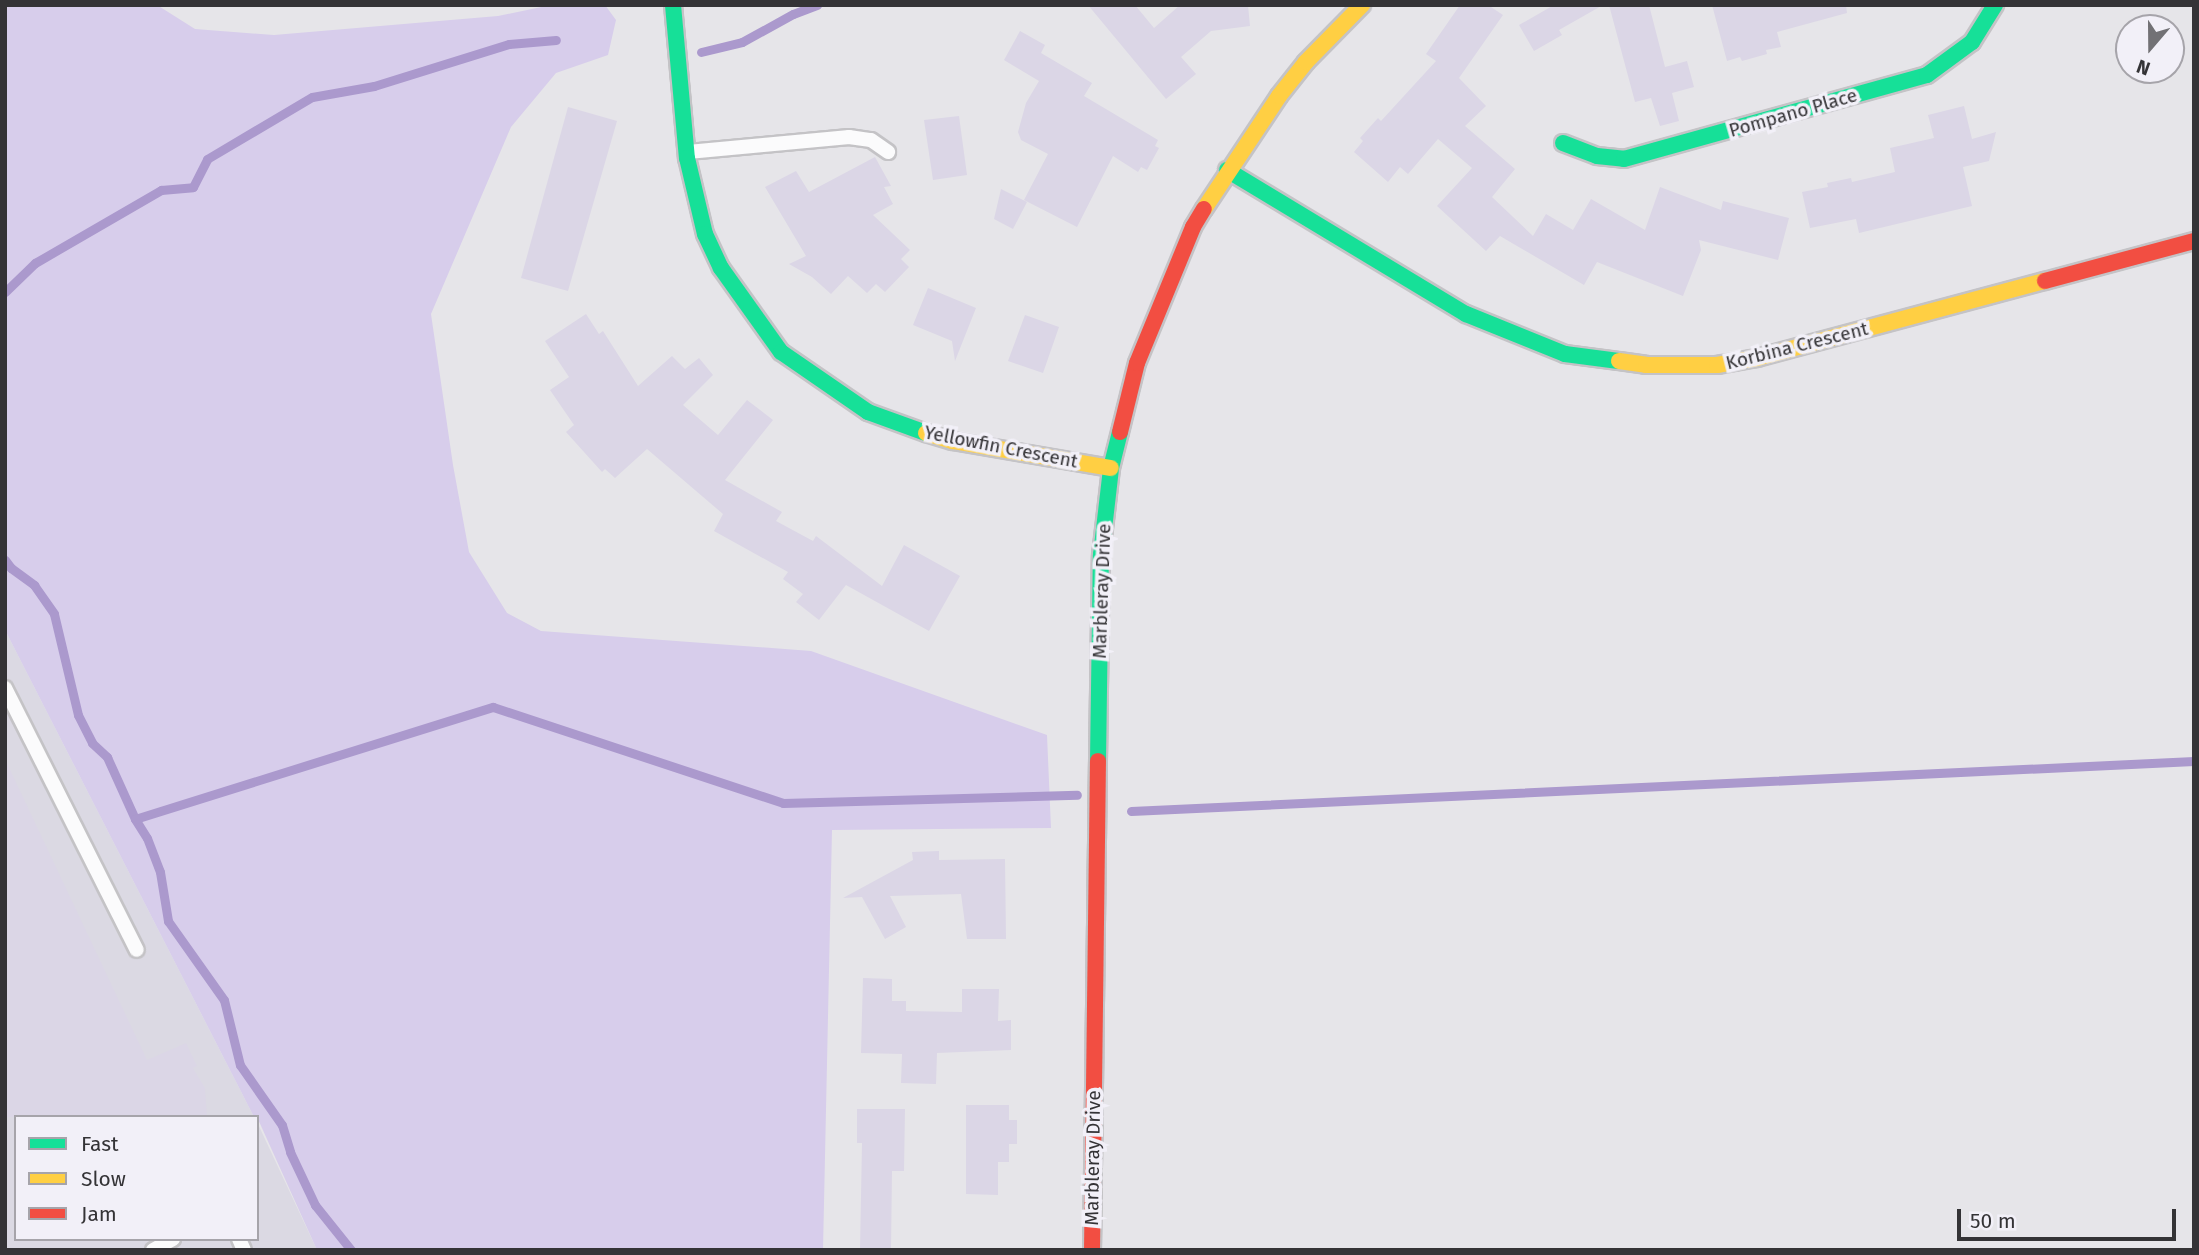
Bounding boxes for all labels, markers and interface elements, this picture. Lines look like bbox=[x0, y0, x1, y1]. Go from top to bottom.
north arrow bbox=[2115, 14, 2185, 84]
text: N bbox=[2133, 54, 2153, 80]
street label: Pompano Place bbox=[1726, 84, 1860, 142]
street label: Korbina Crescent bbox=[1723, 317, 1871, 375]
street label: Yellowfin Crescent bbox=[922, 421, 1080, 473]
street label: Marbleray Drive bbox=[1088, 523, 1116, 659]
street label: Marbleray Drive bbox=[1080, 1090, 1106, 1226]
legend bbox=[14, 1115, 259, 1241]
text: Fast bbox=[81, 1131, 119, 1157]
text: Slow bbox=[81, 1166, 126, 1192]
scale bar bbox=[1961, 1196, 2180, 1240]
text: Jam bbox=[81, 1201, 117, 1227]
text: 50 m bbox=[1970, 1208, 2016, 1234]

